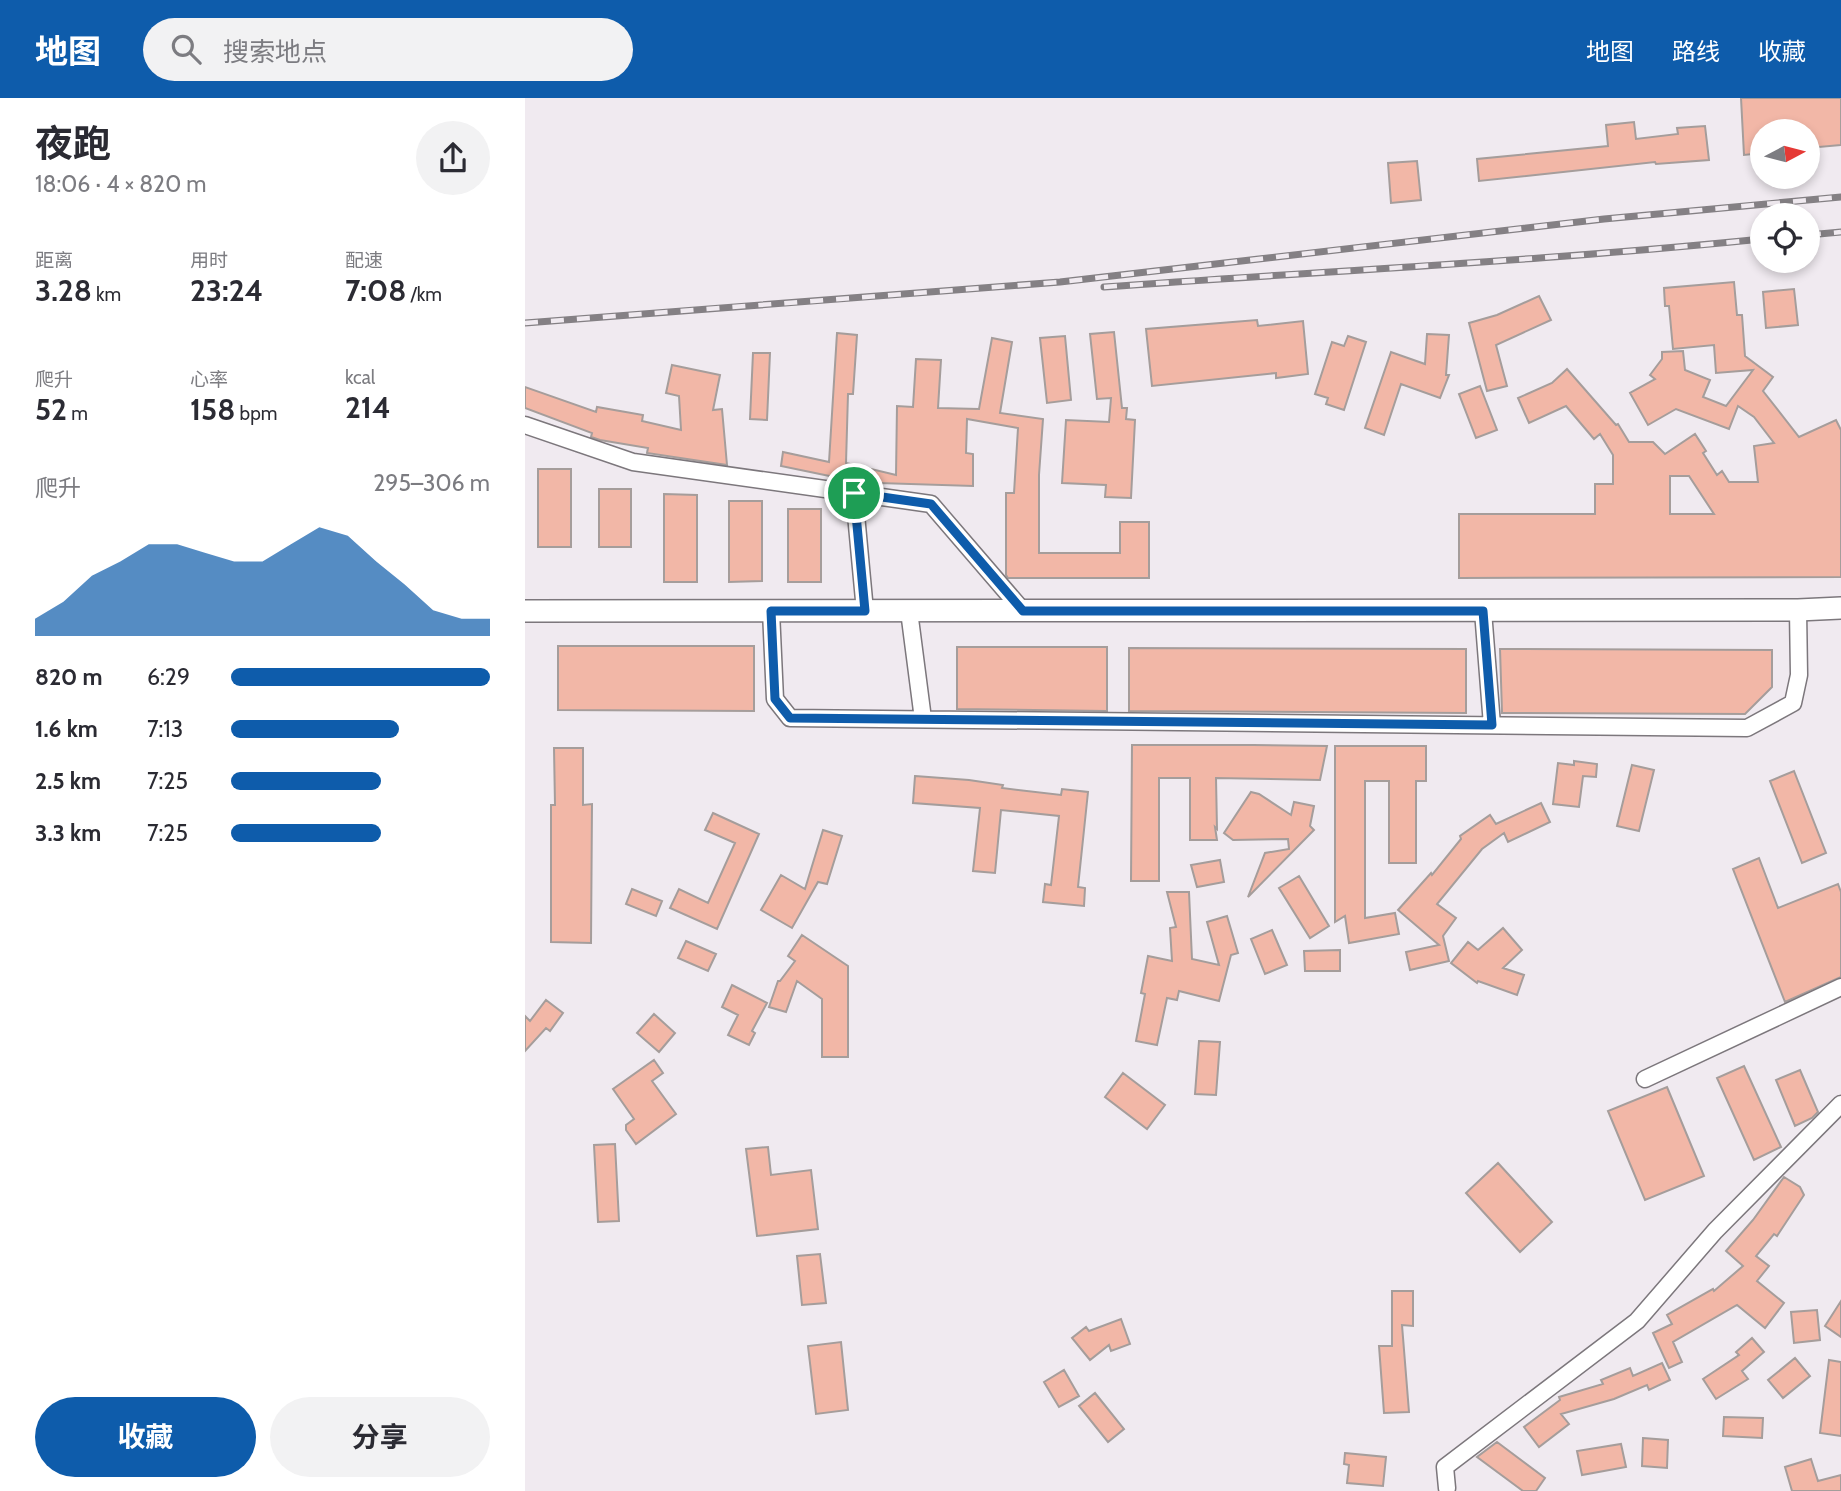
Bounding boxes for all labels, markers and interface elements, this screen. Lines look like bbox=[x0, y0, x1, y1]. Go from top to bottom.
search box bbox=[143, 18, 633, 81]
icon: search bbox=[167, 30, 205, 68]
text: 地图 bbox=[35, 31, 101, 71]
text: 搜索地点 bbox=[223, 36, 327, 68]
text: 地图 bbox=[1586, 37, 1634, 66]
text: 路线 bbox=[1672, 37, 1720, 66]
text: 收藏 bbox=[1758, 37, 1806, 66]
north arrow bbox=[1750, 119, 1820, 189]
map controls bbox=[1750, 119, 1820, 273]
text: 夜跑 bbox=[35, 120, 111, 167]
button: share bbox=[416, 121, 490, 195]
text: 18:06 · 4 × 820 m bbox=[35, 170, 207, 198]
button: locate bbox=[1750, 203, 1820, 273]
text: 距离 bbox=[35, 249, 73, 272]
text: 用时 bbox=[190, 249, 228, 272]
text: 配速 bbox=[345, 249, 383, 272]
text: 3.28 bbox=[35, 272, 92, 309]
text: 23:24 bbox=[190, 272, 263, 309]
text: 7:08 bbox=[345, 272, 406, 309]
text: km bbox=[92, 283, 121, 306]
text: /km bbox=[406, 283, 442, 306]
text: kcal bbox=[345, 366, 375, 389]
text: 爬升 bbox=[35, 368, 73, 391]
text: 心率 bbox=[190, 368, 228, 391]
text: 214 bbox=[345, 389, 391, 426]
text: 52 bbox=[35, 391, 67, 428]
text: 158 bbox=[190, 391, 235, 428]
text: m bbox=[67, 402, 88, 425]
text: bpm bbox=[235, 402, 277, 425]
pin bbox=[824, 463, 884, 523]
text: 295–306 m bbox=[373, 469, 490, 497]
text: 爬升 bbox=[35, 474, 81, 502]
icon: arrive bbox=[835, 474, 873, 512]
text: 820 m bbox=[35, 663, 102, 691]
text: 6:29 bbox=[147, 663, 190, 691]
text: 1.6 km bbox=[35, 715, 98, 743]
text: 7:13 bbox=[147, 715, 183, 743]
text: 2.5 km bbox=[35, 767, 101, 795]
text: 7:25 bbox=[147, 767, 188, 795]
text: 3.3 km bbox=[35, 819, 101, 847]
text: 7:25 bbox=[147, 819, 188, 847]
button: 收藏 bbox=[35, 1397, 256, 1477]
button: 分享 bbox=[270, 1397, 490, 1477]

